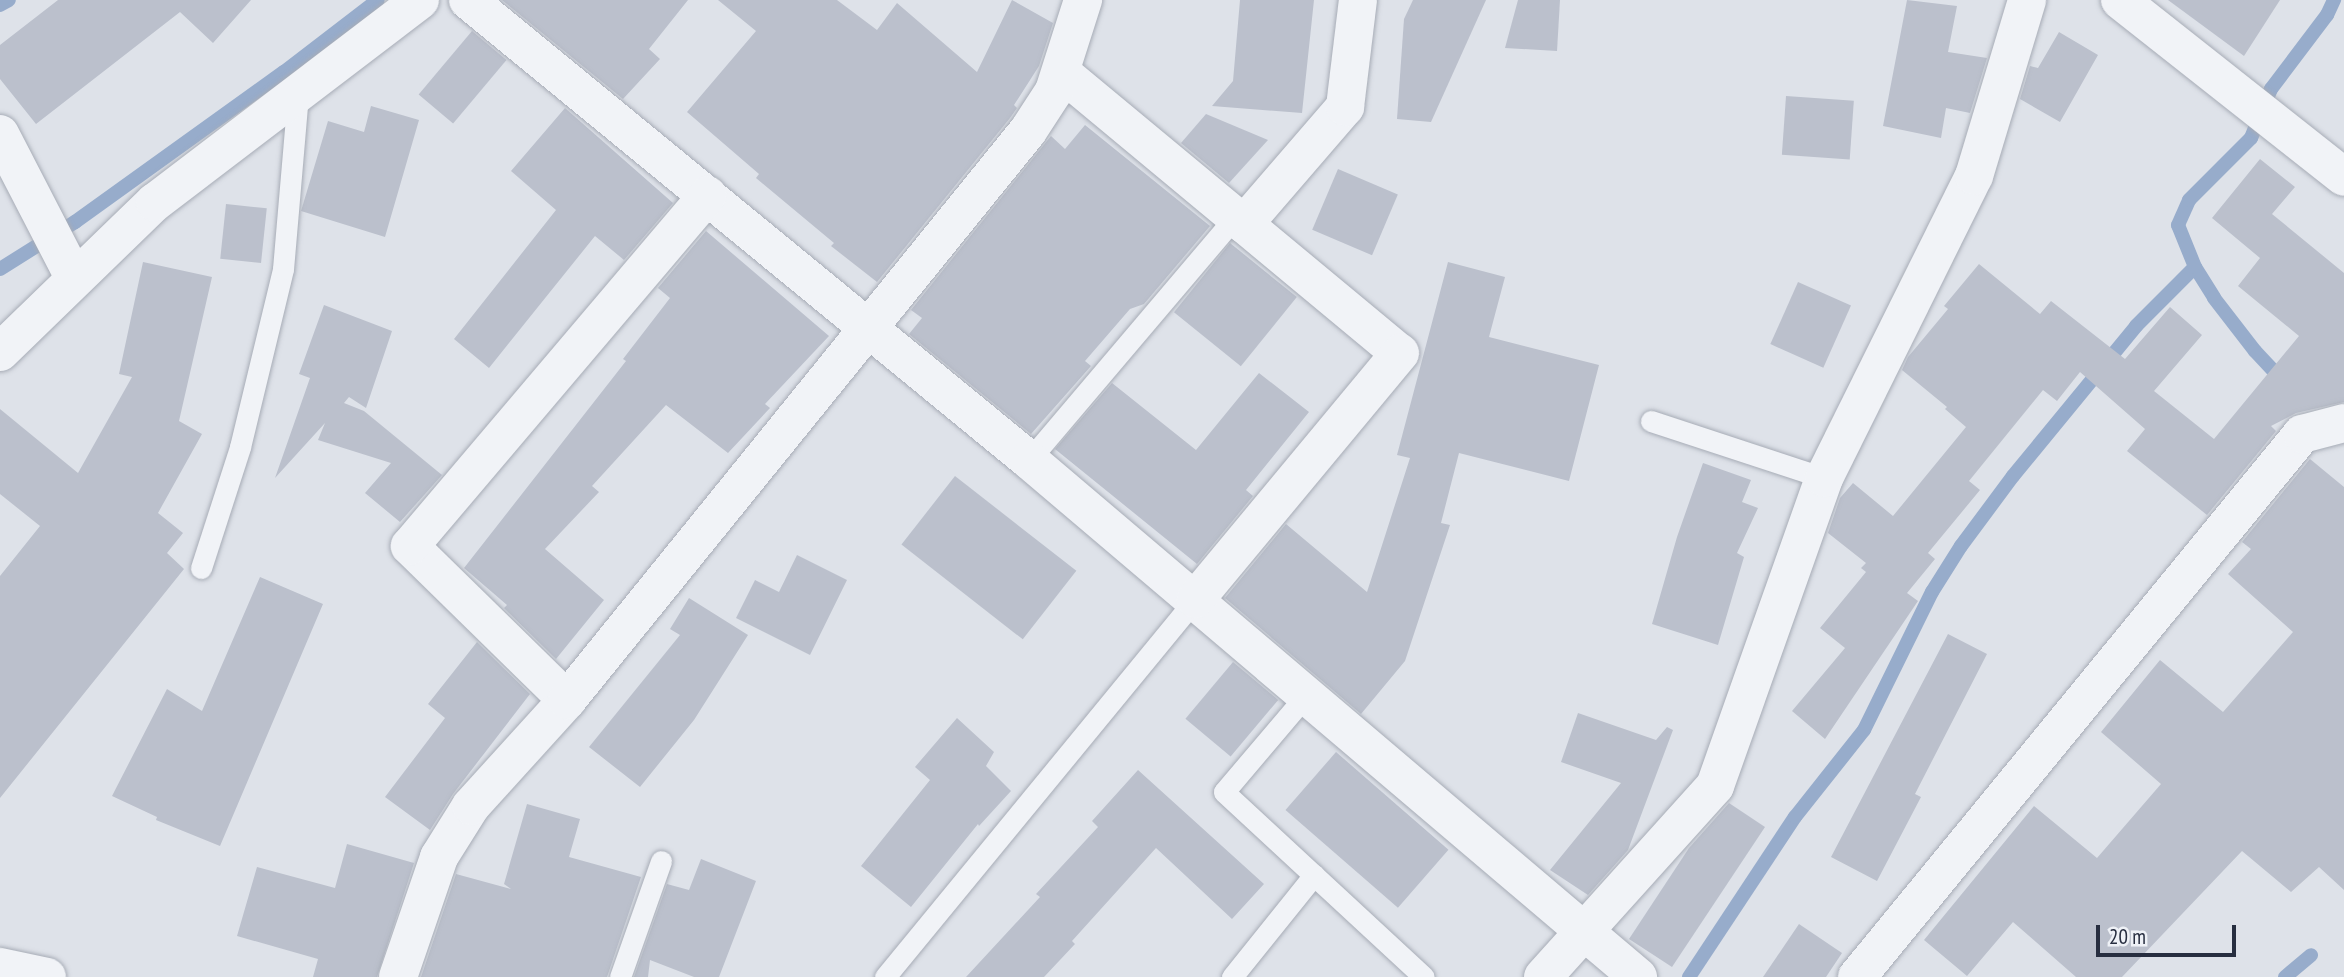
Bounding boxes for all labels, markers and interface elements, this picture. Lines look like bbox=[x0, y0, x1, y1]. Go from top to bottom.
scale bar bbox=[2099, 911, 2239, 955]
text: 20 m bbox=[2109, 923, 2146, 950]

